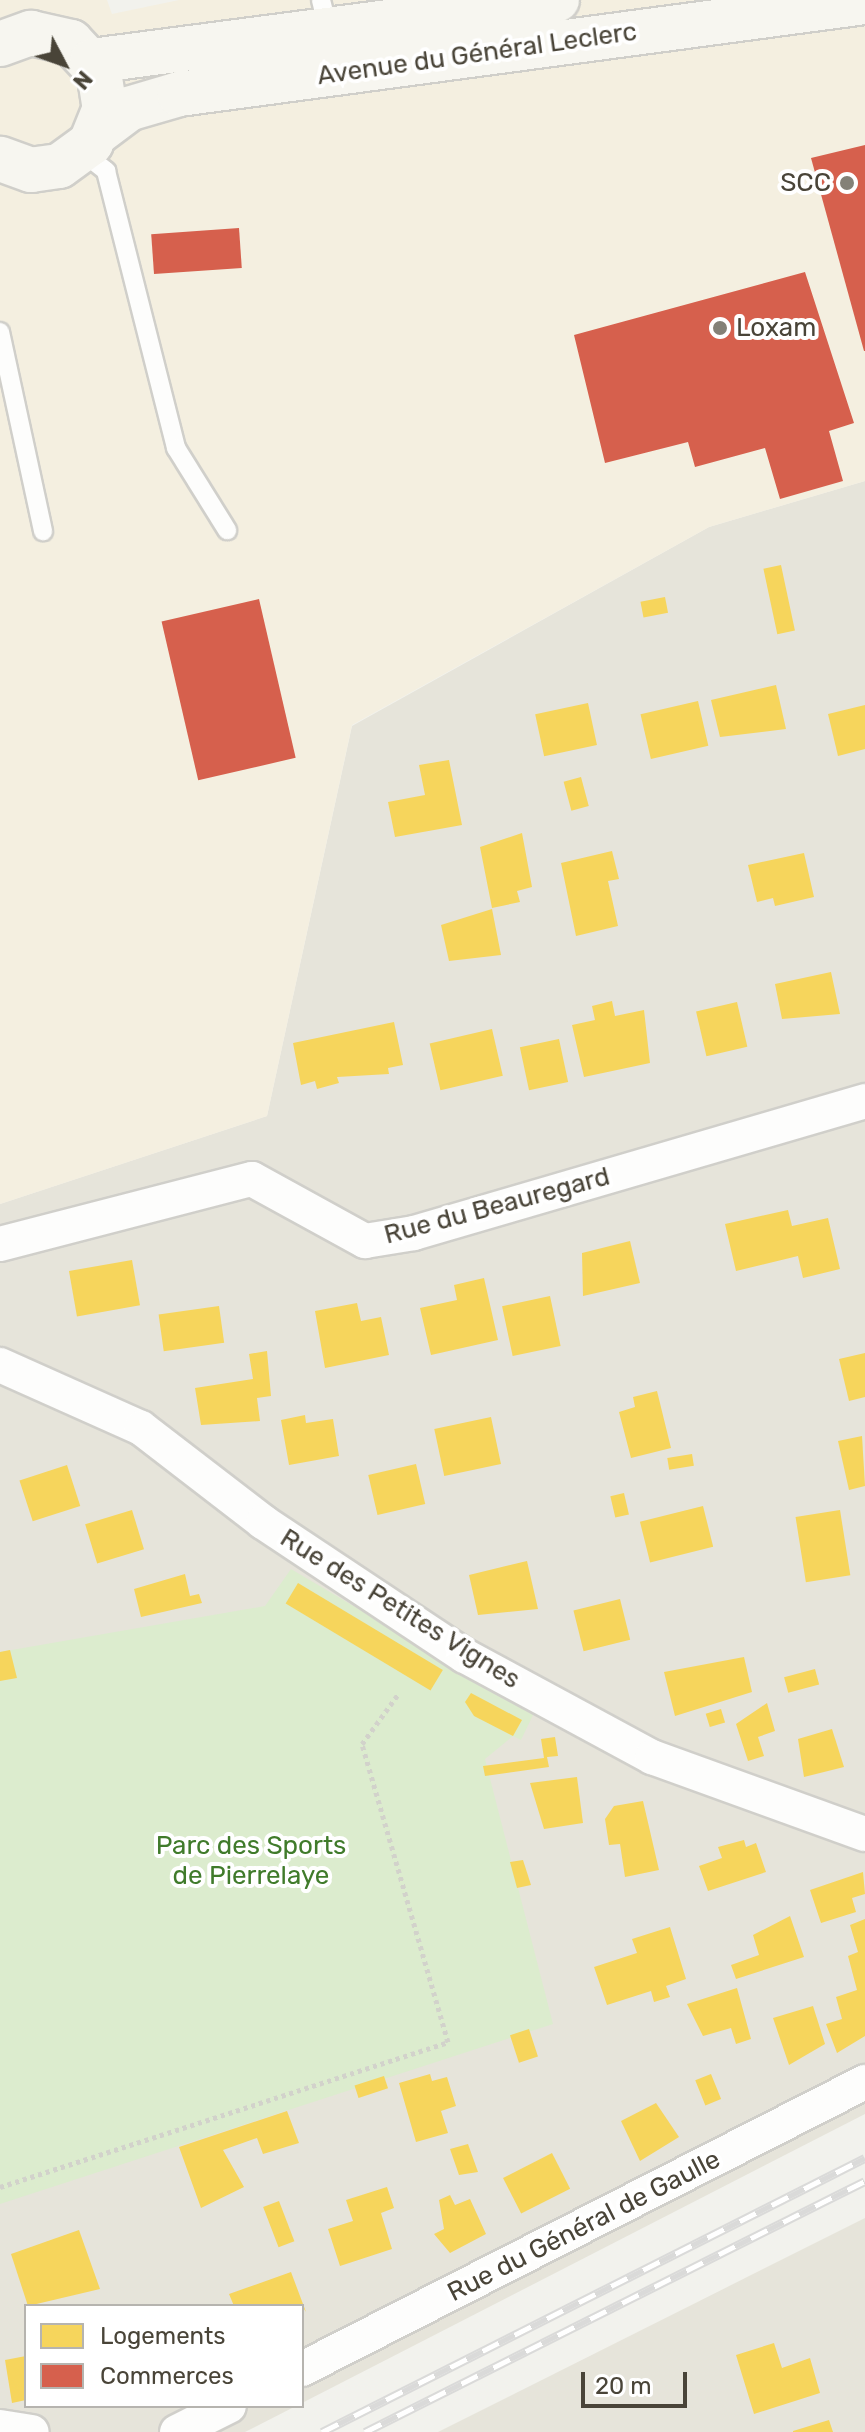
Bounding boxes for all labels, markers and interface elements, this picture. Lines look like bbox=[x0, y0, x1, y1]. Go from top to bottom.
street label: Avenue du Général Leclerc bbox=[315, 16, 639, 92]
north arrow bbox=[24, 24, 104, 104]
text: N bbox=[67, 65, 98, 95]
place label: SCC bbox=[780, 167, 831, 199]
marker: SCC bbox=[838, 174, 856, 192]
place label: Loxam bbox=[736, 312, 816, 344]
marker: Loxam bbox=[711, 319, 729, 337]
street label: Rue du Beauregard bbox=[381, 1161, 613, 1251]
street label: Rue des Petites Vignes bbox=[274, 1522, 526, 1696]
park label: Parc des Sports de Pierrelaye bbox=[156, 1830, 346, 1892]
street label: Rue du Général de Gaulle bbox=[443, 2144, 725, 2308]
legend bbox=[24, 2304, 304, 2408]
text: Logements bbox=[100, 2322, 226, 2350]
scale bar bbox=[585, 2356, 691, 2406]
text: Commerces bbox=[100, 2362, 234, 2390]
text: 20 m bbox=[595, 2372, 652, 2400]

